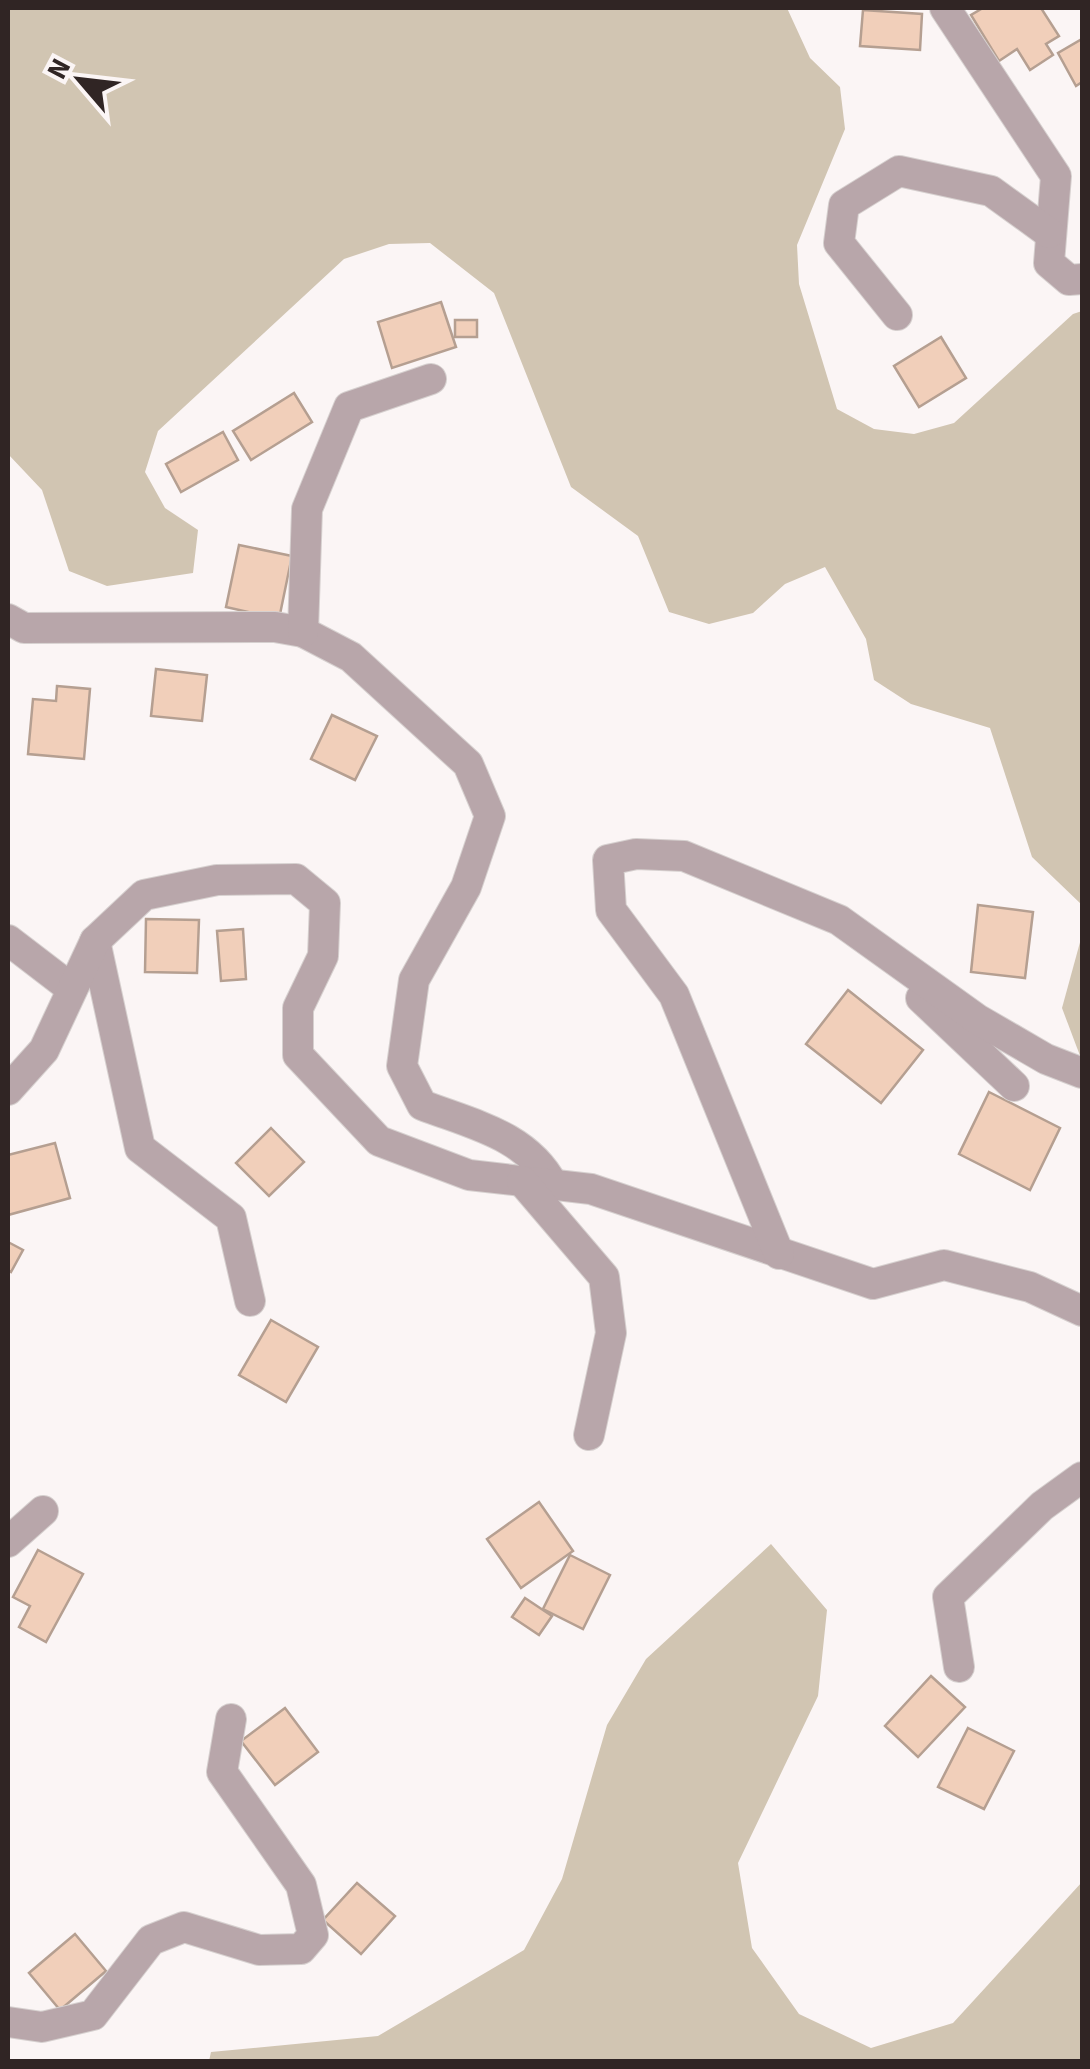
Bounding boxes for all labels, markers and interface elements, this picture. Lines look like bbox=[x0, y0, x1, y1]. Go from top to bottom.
north arrow bbox=[30, 30, 130, 130]
text: N bbox=[37, 51, 81, 86]

